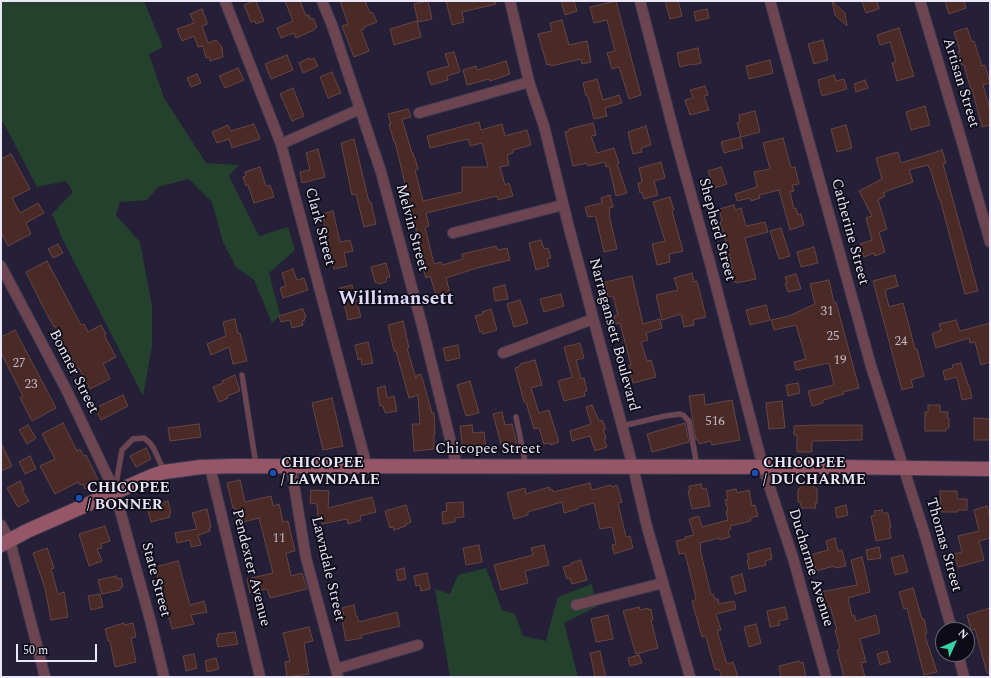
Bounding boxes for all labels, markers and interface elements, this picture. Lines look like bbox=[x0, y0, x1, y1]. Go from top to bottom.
street label: Artisan Street bbox=[938, 36, 982, 130]
street label: Shepherd Street bbox=[694, 177, 738, 283]
street label: Catherine Street bbox=[826, 177, 872, 287]
street label: Melvin Street bbox=[391, 182, 431, 274]
street label: Clark Street bbox=[300, 186, 338, 268]
street label: Narragansett Boulevard bbox=[584, 256, 642, 414]
district label: Willimansett bbox=[338, 289, 454, 311]
house number: 31 bbox=[821, 304, 833, 320]
street label: Bonner Street bbox=[44, 327, 102, 417]
house number: 25 bbox=[827, 329, 839, 345]
house number: 24 bbox=[895, 334, 907, 350]
house number: 19 bbox=[834, 353, 846, 369]
house number: 27 bbox=[13, 356, 25, 372]
house number: 23 bbox=[25, 377, 37, 393]
house number: 516 bbox=[705, 414, 725, 430]
street label: Chicopee Street bbox=[435, 441, 541, 459]
place label: CHICOPEE / LAWNDALE bbox=[281, 455, 380, 490]
place label: CHICOPEE / DUCHARME bbox=[763, 455, 866, 490]
marker: CHICOPEE / LAWNDALE bbox=[268, 468, 278, 478]
marker: CHICOPEE / DUCHARME bbox=[750, 468, 760, 478]
place label: CHICOPEE / BONNER bbox=[87, 480, 170, 515]
marker: CHICOPEE / BONNER bbox=[74, 493, 84, 503]
street label: Thomas Street bbox=[921, 496, 965, 594]
street label: Ducharme Avenue bbox=[783, 507, 837, 629]
street label: Pendexter Avenue bbox=[227, 508, 273, 628]
street label: Lawndale Street bbox=[306, 515, 348, 623]
house number: 11 bbox=[273, 531, 285, 547]
street label: State Street bbox=[136, 541, 174, 619]
north arrow bbox=[935, 622, 975, 662]
text: N bbox=[954, 625, 972, 643]
scale bar bbox=[18, 636, 99, 662]
text: 50 m bbox=[23, 641, 48, 660]

